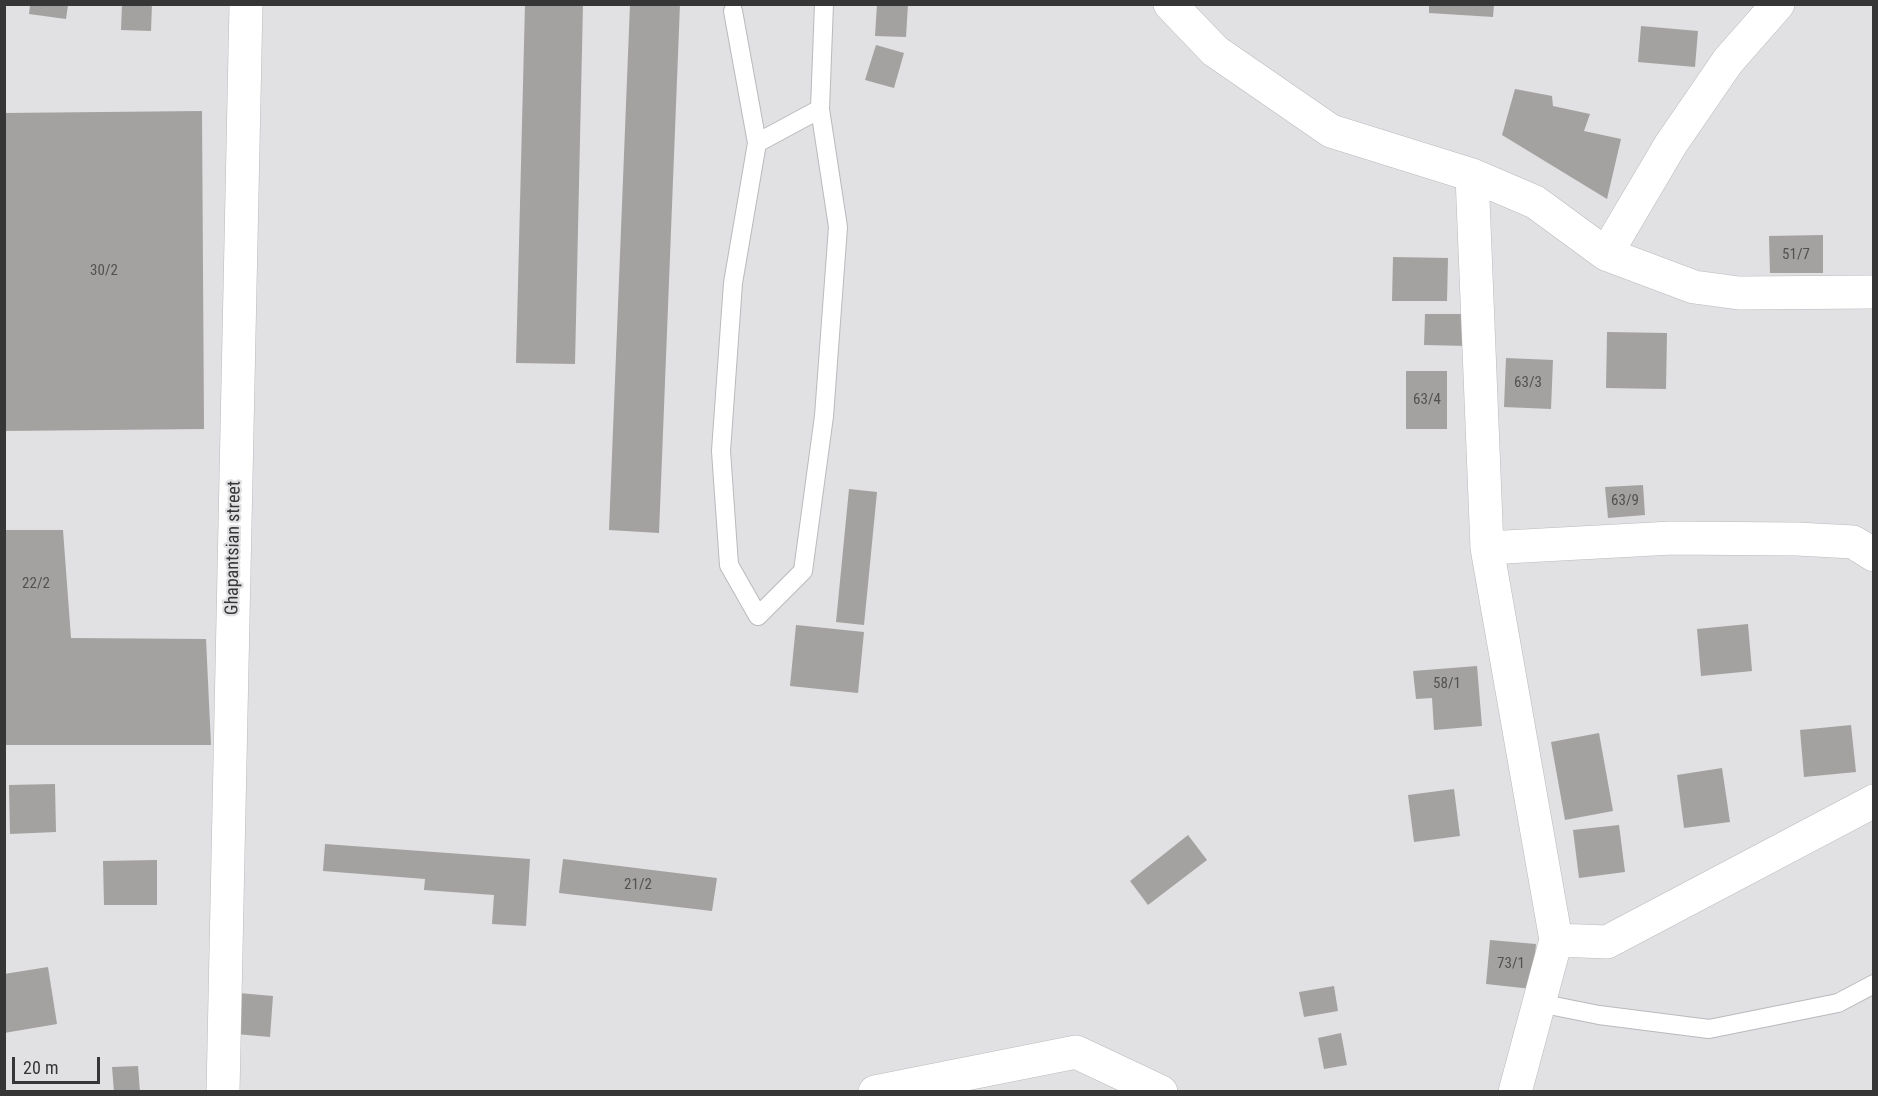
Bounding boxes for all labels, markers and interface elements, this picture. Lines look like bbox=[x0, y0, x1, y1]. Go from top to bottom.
house number: 51/7 bbox=[1782, 246, 1810, 264]
house number: 30/2 bbox=[90, 262, 118, 280]
house number: 63/3 bbox=[1514, 374, 1542, 392]
house number: 63/4 bbox=[1413, 391, 1441, 409]
street label: Ghapantsian street bbox=[222, 481, 246, 615]
house number: 63/9 bbox=[1611, 492, 1639, 510]
house number: 22/2 bbox=[22, 575, 50, 593]
house number: 58/1 bbox=[1433, 675, 1461, 693]
house number: 21/2 bbox=[624, 876, 652, 894]
house number: 73/1 bbox=[1497, 955, 1525, 973]
scale bar bbox=[15, 1045, 104, 1083]
text: 20 m bbox=[23, 1057, 58, 1078]

